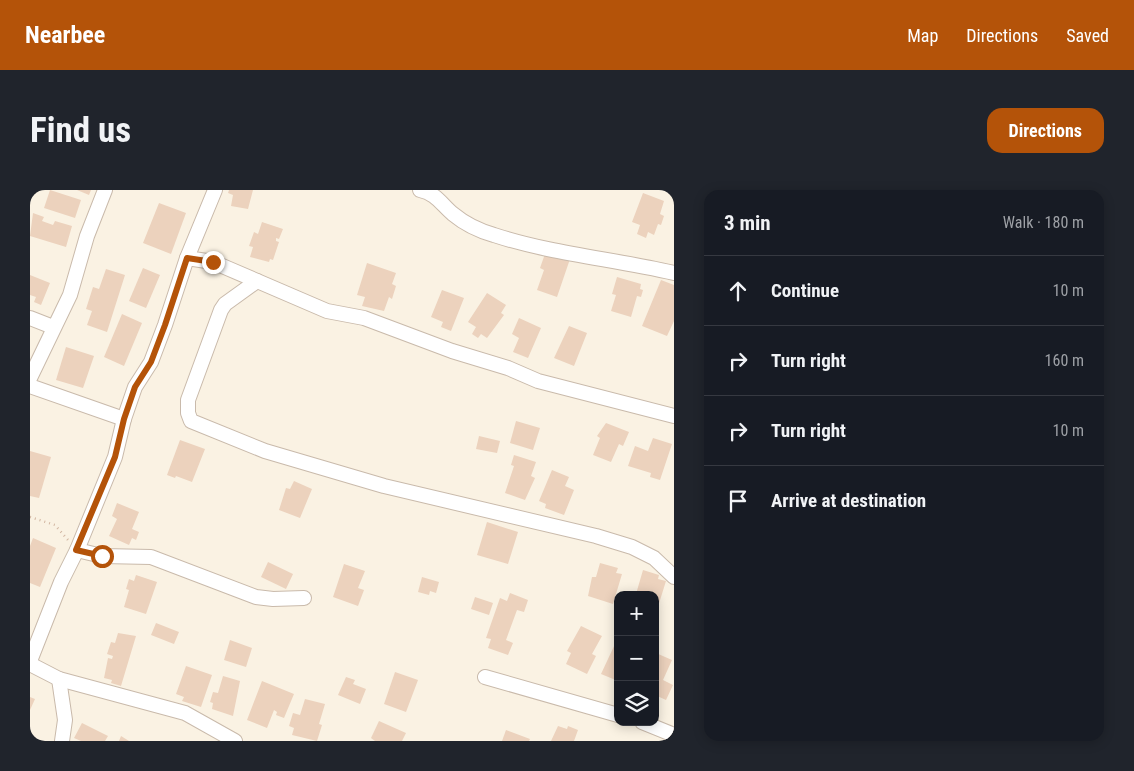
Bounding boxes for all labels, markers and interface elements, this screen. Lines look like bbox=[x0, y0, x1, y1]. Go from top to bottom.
text: Nearbee bbox=[25, 21, 105, 49]
text: Map bbox=[907, 25, 938, 46]
text: Directions bbox=[966, 25, 1038, 46]
text: Saved bbox=[1066, 25, 1109, 46]
button: Directions bbox=[987, 108, 1104, 153]
text: Find us bbox=[30, 110, 131, 151]
text: 3 min bbox=[724, 211, 771, 235]
text: Walk · 180 m bbox=[1003, 213, 1084, 232]
route end bbox=[202, 251, 225, 274]
icon: ahead bbox=[724, 277, 752, 305]
text: Continue bbox=[771, 279, 839, 302]
text: 10 m bbox=[1052, 281, 1084, 300]
icon: right bbox=[724, 347, 752, 375]
text: Turn right bbox=[771, 349, 846, 372]
text: 160 m bbox=[1045, 351, 1084, 370]
icon: right bbox=[724, 417, 752, 445]
text: Turn right bbox=[771, 419, 846, 442]
text: 10 m bbox=[1052, 421, 1084, 440]
icon: arrive bbox=[724, 487, 752, 515]
text: Arrive at destination bbox=[771, 489, 926, 512]
route start bbox=[91, 545, 114, 568]
map controls bbox=[614, 591, 659, 726]
button: + bbox=[614, 591, 659, 636]
button: − bbox=[614, 636, 659, 681]
button: layers bbox=[614, 681, 659, 726]

